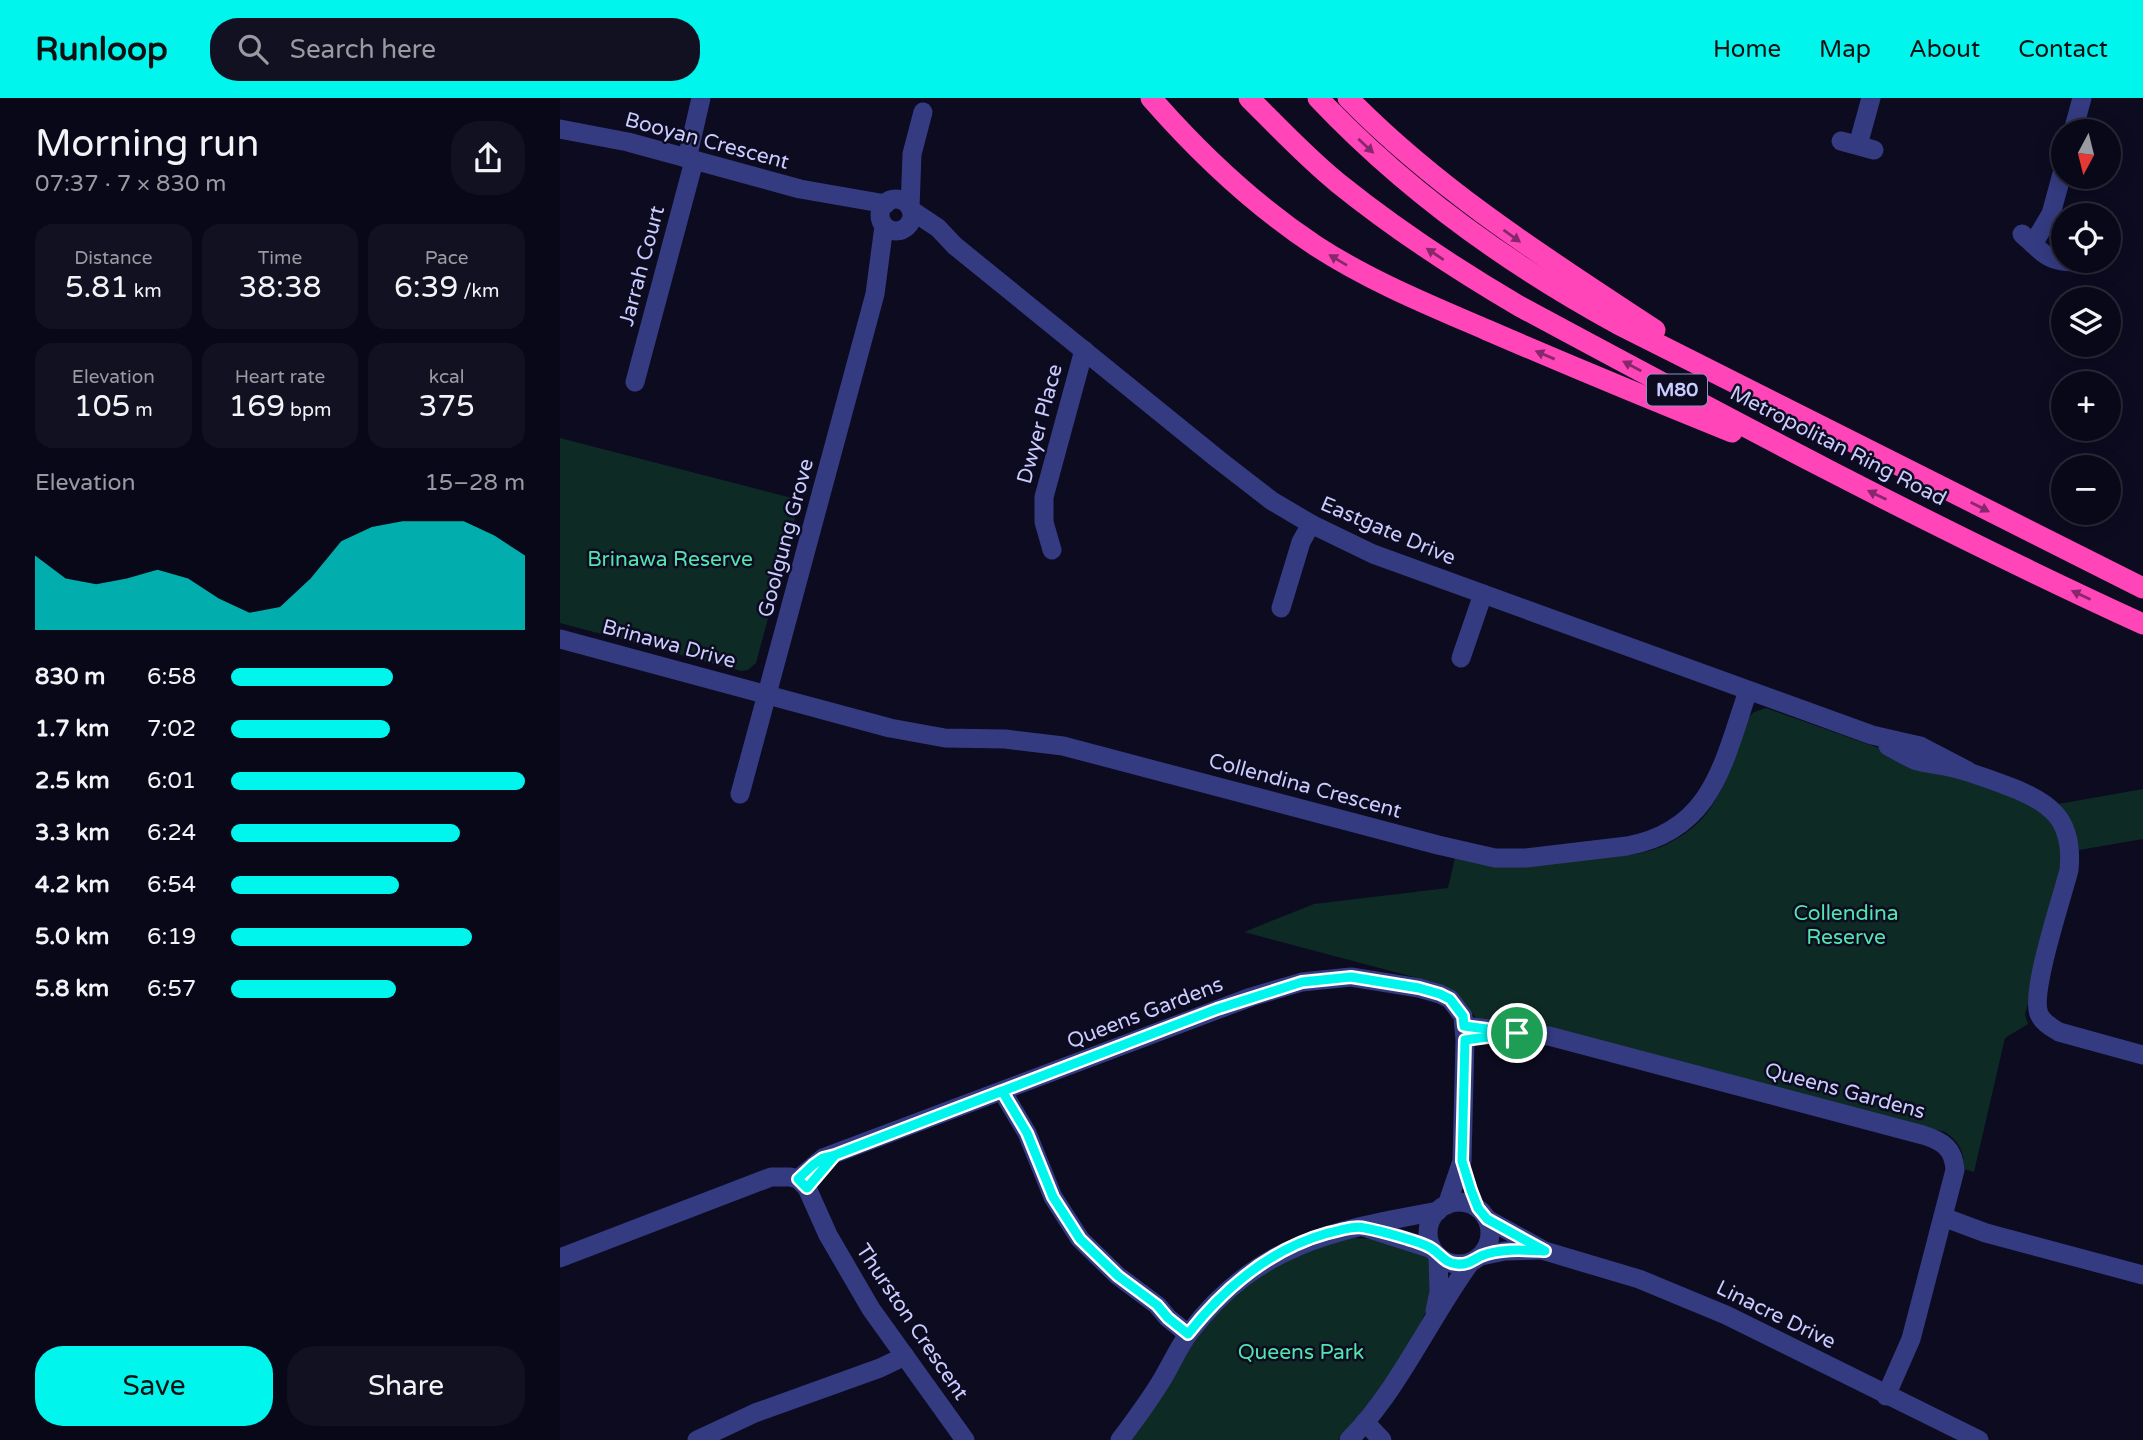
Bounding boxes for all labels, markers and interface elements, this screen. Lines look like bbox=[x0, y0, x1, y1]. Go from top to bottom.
search box bbox=[210, 18, 700, 81]
text: Runloop bbox=[35, 30, 168, 69]
icon: search bbox=[234, 30, 272, 68]
text: Search here bbox=[290, 34, 436, 65]
text: Home bbox=[1713, 35, 1781, 64]
text: Map bbox=[1819, 35, 1871, 64]
text: About bbox=[1909, 35, 1980, 64]
text: Contact bbox=[2018, 35, 2108, 64]
street label: Booyan Crescent bbox=[622, 107, 792, 175]
north arrow bbox=[2051, 119, 2121, 189]
map controls bbox=[2051, 119, 2121, 525]
text: Morning run bbox=[35, 121, 259, 167]
button: share bbox=[451, 121, 525, 195]
one-way arrow bbox=[1357, 137, 1374, 153]
text: 07:37 · 7 × 830 m bbox=[35, 170, 226, 198]
street label: Jarrah Court bbox=[614, 203, 670, 329]
button: locate bbox=[2051, 203, 2121, 273]
one-way arrow bbox=[1503, 229, 1521, 243]
text: Distance bbox=[74, 247, 152, 269]
text: Time bbox=[258, 247, 302, 269]
text: Pace bbox=[425, 247, 469, 269]
one-way arrow bbox=[1425, 248, 1444, 261]
one-way arrow bbox=[1329, 253, 1348, 266]
text: 5.81 bbox=[65, 269, 129, 306]
text: 38:38 bbox=[238, 269, 322, 306]
text: 6:39 bbox=[394, 269, 458, 306]
text: km bbox=[129, 280, 162, 302]
text: /km bbox=[458, 280, 499, 302]
button: layers bbox=[2051, 287, 2121, 357]
one-way arrow bbox=[1534, 349, 1555, 360]
street label: Dwyer Place bbox=[1012, 361, 1068, 487]
one-way arrow bbox=[1622, 361, 1642, 372]
text: Elevation bbox=[72, 366, 155, 388]
text: Heart rate bbox=[235, 366, 325, 388]
text: kcal bbox=[429, 366, 465, 388]
button: + bbox=[2051, 371, 2121, 441]
road number: M80 bbox=[1647, 374, 1707, 406]
street label: Metropolitan Ring Road bbox=[1726, 381, 1950, 511]
text: 105 bbox=[74, 388, 130, 425]
text: 169 bbox=[229, 388, 285, 425]
text: 375 bbox=[418, 388, 475, 425]
text: m bbox=[130, 399, 153, 421]
text: bpm bbox=[285, 399, 331, 421]
button: − bbox=[2051, 455, 2121, 525]
street label: Goolgung Grove bbox=[753, 456, 819, 620]
text: Elevation bbox=[35, 469, 136, 497]
text: 15–28 m bbox=[424, 469, 525, 497]
one-way arrow bbox=[1867, 489, 1887, 500]
street label: Eastgate Drive bbox=[1317, 491, 1460, 571]
one-way arrow bbox=[1970, 501, 1990, 513]
park label: Brinawa Reserve bbox=[587, 547, 753, 572]
one-way arrow bbox=[2071, 590, 2091, 601]
street label: Brinawa Drive bbox=[599, 614, 739, 674]
text: 830 m bbox=[35, 663, 105, 691]
text: 6:58 bbox=[147, 663, 196, 691]
text: 1.7 km bbox=[35, 715, 109, 743]
text: 7:02 bbox=[147, 715, 196, 743]
street label: Collendina Crescent bbox=[1206, 748, 1404, 824]
text: 2.5 km bbox=[35, 767, 110, 795]
text: 6:01 bbox=[147, 767, 196, 795]
text: 3.3 km bbox=[35, 819, 110, 847]
text: 6:24 bbox=[147, 819, 196, 847]
text: 4.2 km bbox=[35, 871, 110, 899]
text: 6:54 bbox=[147, 871, 196, 899]
park label: Collendina Reserve bbox=[1793, 901, 1899, 950]
text: 5.0 km bbox=[35, 923, 109, 951]
text: 6:19 bbox=[147, 923, 196, 951]
street label: Queens Gardens bbox=[1063, 972, 1227, 1054]
text: 5.8 km bbox=[35, 975, 109, 1003]
text: 6:57 bbox=[147, 975, 196, 1003]
pin bbox=[1487, 1003, 1547, 1063]
icon: arrive bbox=[1498, 1014, 1536, 1052]
street label: Queens Gardens bbox=[1762, 1058, 1928, 1124]
street label: Thurston Crescent bbox=[851, 1239, 973, 1405]
street label: Linacre Drive bbox=[1712, 1275, 1840, 1355]
park label: Queens Park bbox=[1238, 1340, 1364, 1365]
button: Save bbox=[35, 1346, 273, 1426]
button: Share bbox=[287, 1346, 525, 1426]

